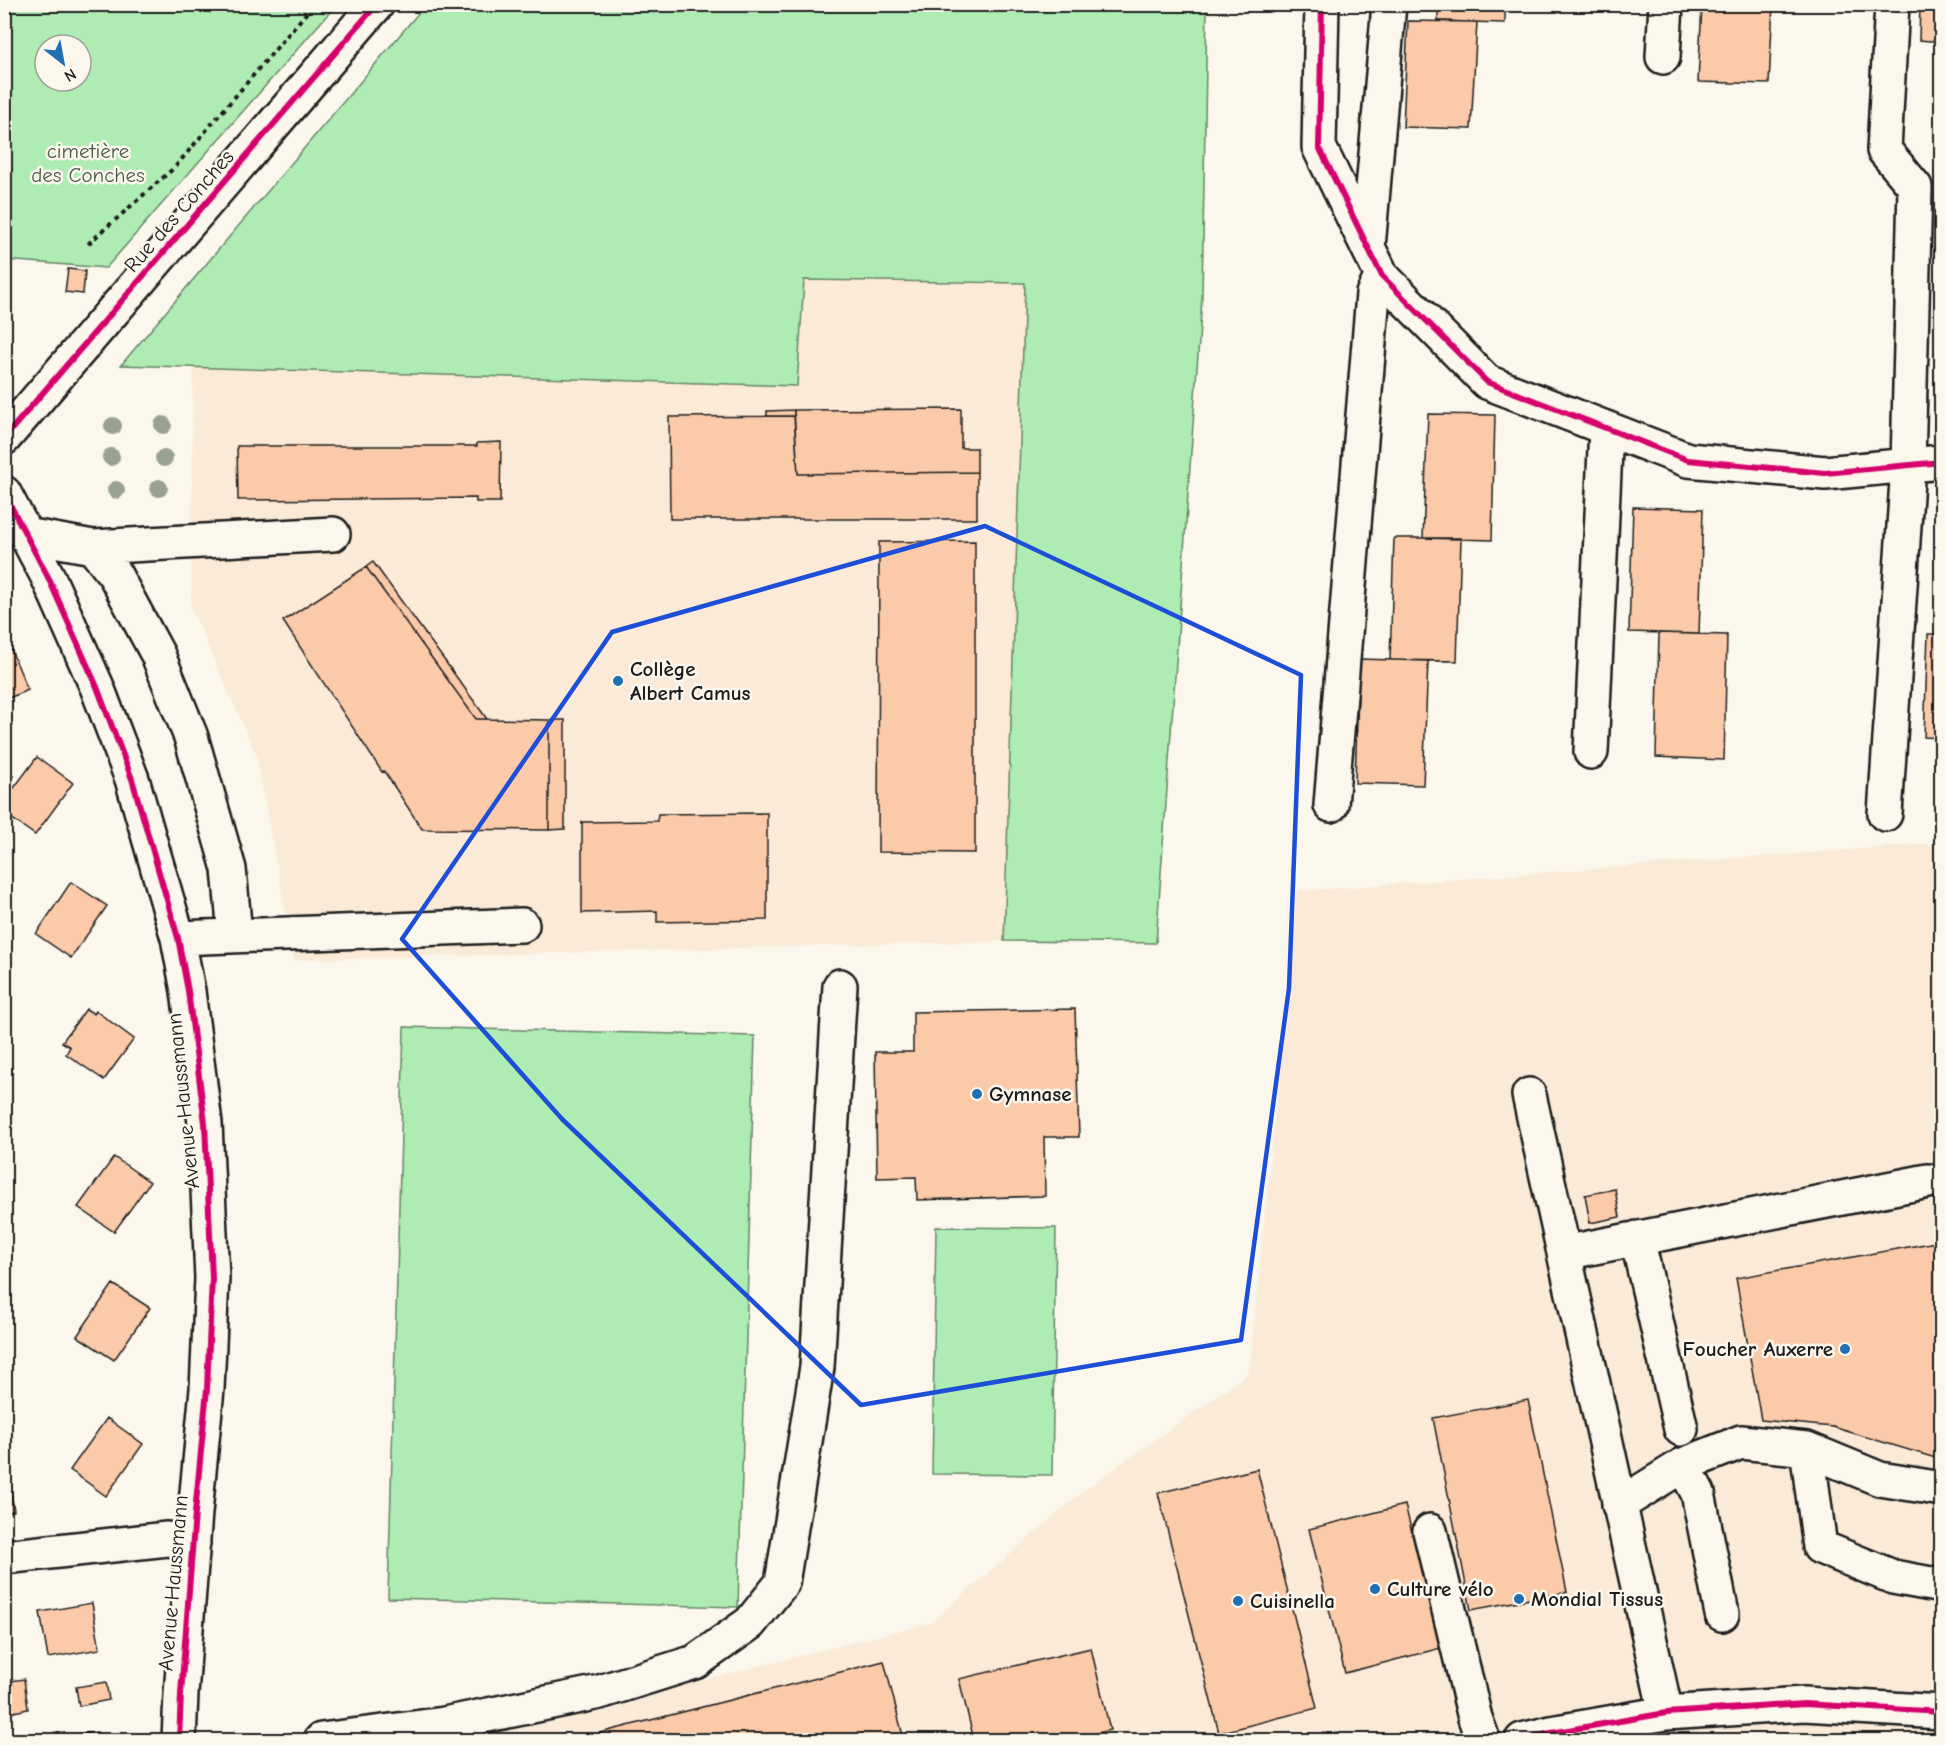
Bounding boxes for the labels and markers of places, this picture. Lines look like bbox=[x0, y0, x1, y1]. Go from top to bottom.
place label: Collège Albert Camus bbox=[630, 657, 751, 705]
marker: Collège Albert Camus bbox=[611, 674, 625, 688]
place label: Gymnase bbox=[989, 1082, 1071, 1106]
marker: Gymnase bbox=[970, 1087, 984, 1101]
place label: Foucher Auxerre bbox=[1683, 1337, 1833, 1361]
marker: Foucher Auxerre bbox=[1838, 1342, 1852, 1356]
place label: Culture vélo bbox=[1387, 1577, 1494, 1601]
marker: Culture vélo bbox=[1368, 1582, 1382, 1596]
place label: Mondial Tissus bbox=[1531, 1587, 1663, 1611]
place label: Cuisinella bbox=[1250, 1589, 1335, 1613]
marker: Mondial Tissus bbox=[1512, 1592, 1526, 1606]
marker: Cuisinella bbox=[1231, 1594, 1245, 1608]

